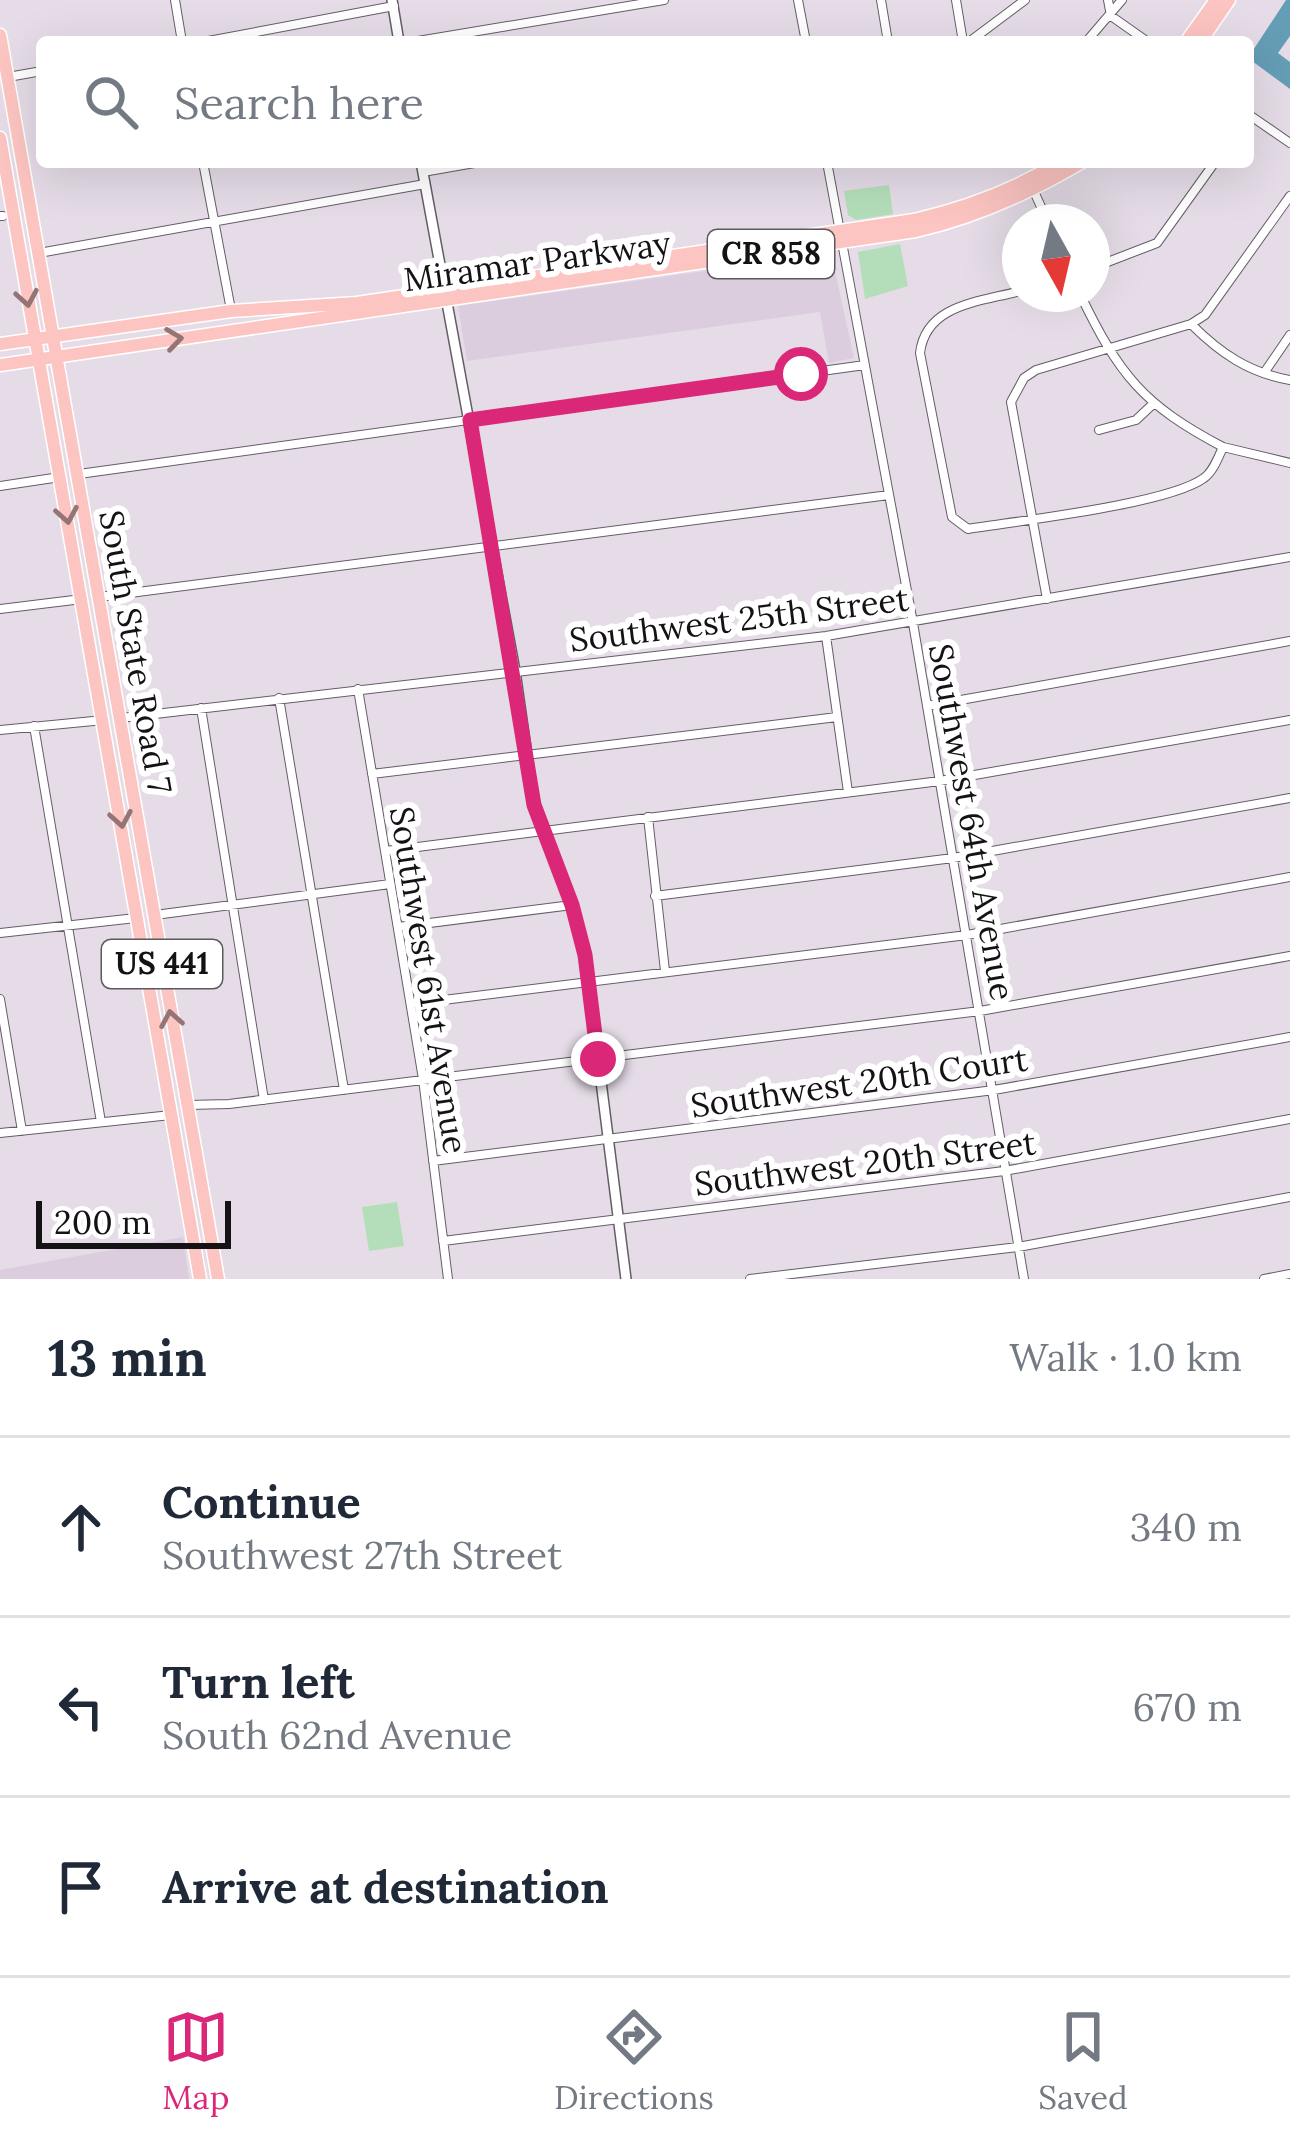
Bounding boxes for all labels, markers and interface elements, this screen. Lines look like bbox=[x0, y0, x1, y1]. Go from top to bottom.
search box bbox=[36, 36, 1254, 168]
icon: search bbox=[78, 69, 144, 135]
text: Search here bbox=[174, 74, 424, 131]
north arrow bbox=[1002, 204, 1110, 312]
street label: Miramar Parkway bbox=[401, 221, 674, 301]
road number: CR 858 bbox=[708, 230, 834, 278]
one-way arrow bbox=[14, 287, 39, 307]
one-way arrow bbox=[164, 327, 183, 353]
route start bbox=[774, 347, 828, 401]
one-way arrow bbox=[53, 505, 78, 525]
street label: South State Road 7 bbox=[90, 507, 182, 797]
street label: Southwest 25th Street bbox=[567, 577, 911, 661]
street label: Southwest 64th Avenue bbox=[920, 641, 1024, 1003]
street label: Southwest 61st Avenue bbox=[381, 804, 477, 1156]
one-way arrow bbox=[107, 808, 133, 828]
road number: US 441 bbox=[102, 940, 222, 988]
one-way arrow bbox=[160, 1010, 185, 1030]
route end bbox=[571, 1032, 625, 1086]
street label: Southwest 20th Court bbox=[688, 1038, 1030, 1126]
street label: Southwest 20th Street bbox=[692, 1121, 1038, 1205]
scale bar bbox=[36, 1195, 231, 1248]
text: 200 m bbox=[54, 1201, 151, 1243]
text: 13 min bbox=[48, 1325, 207, 1390]
text: Walk · 1.0 km bbox=[1009, 1332, 1242, 1382]
text: Continue bbox=[162, 1473, 361, 1530]
icon: ahead bbox=[48, 1494, 114, 1560]
text: 340 m bbox=[1130, 1502, 1242, 1552]
text: Southwest 27th Street bbox=[162, 1530, 562, 1580]
text: Turn left bbox=[162, 1653, 355, 1710]
icon: left bbox=[48, 1674, 114, 1740]
text: 670 m bbox=[1132, 1682, 1242, 1732]
text: South 62nd Avenue bbox=[162, 1710, 512, 1760]
icon: arrive bbox=[48, 1854, 114, 1920]
text: Arrive at destination bbox=[162, 1858, 609, 1915]
tab: Map bbox=[162, 2004, 229, 2118]
tab: Directions bbox=[554, 2004, 714, 2118]
tab: Saved bbox=[1038, 2004, 1128, 2118]

